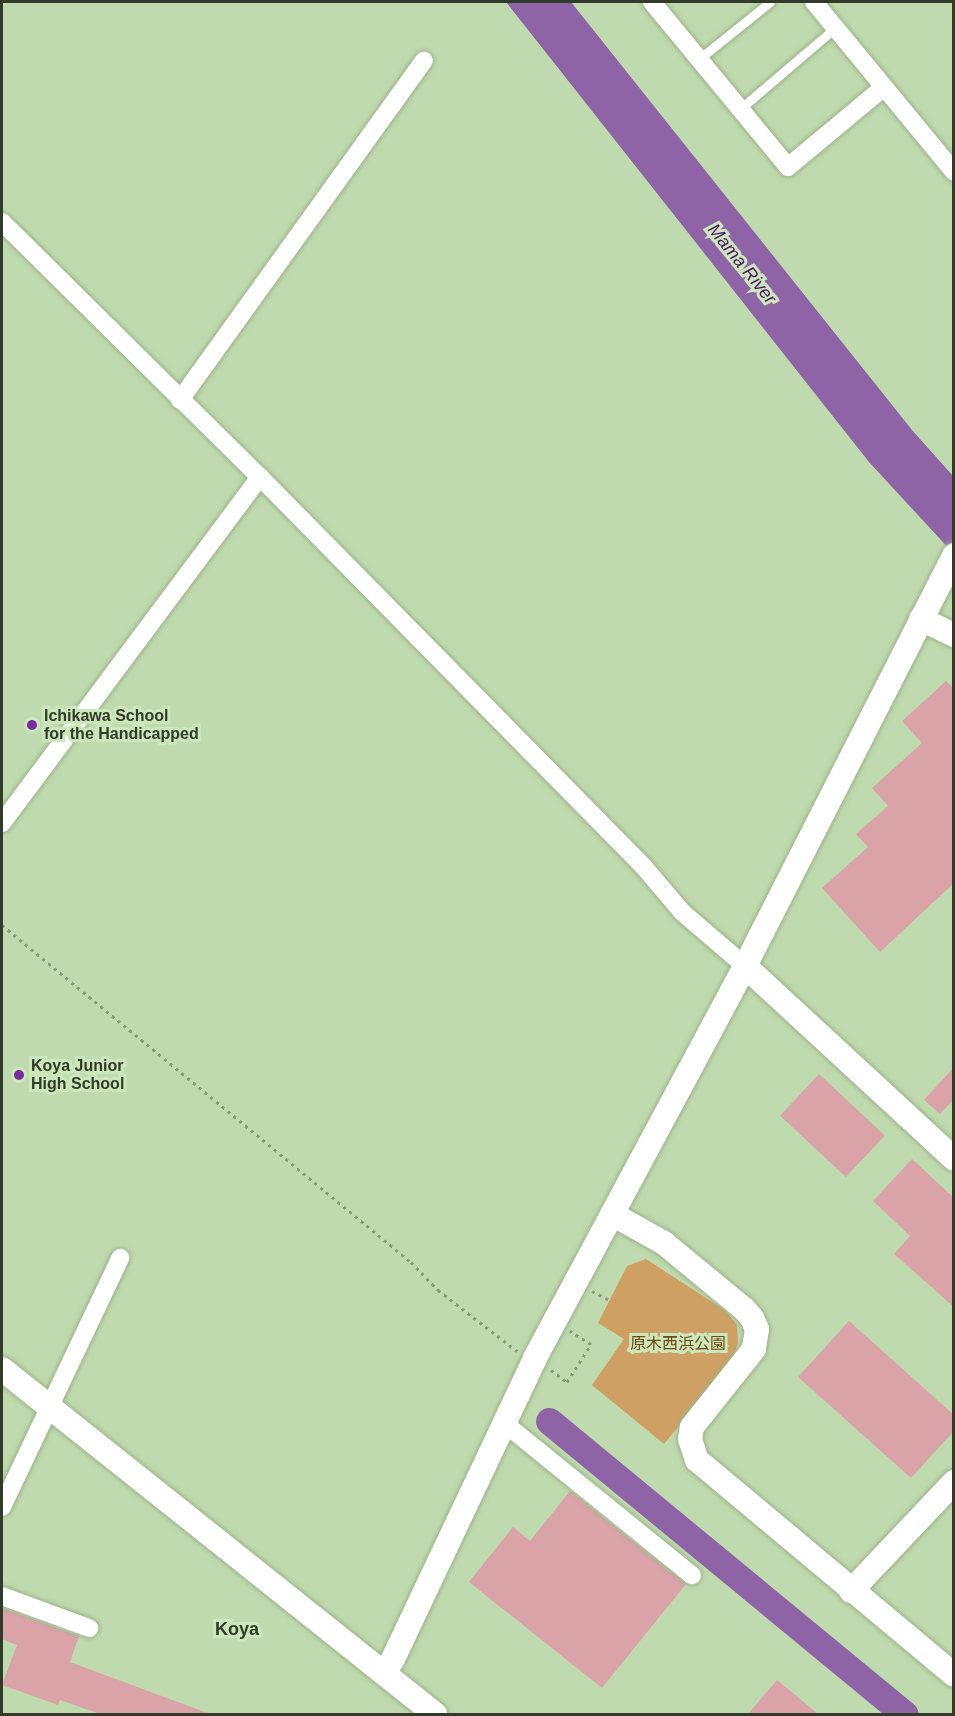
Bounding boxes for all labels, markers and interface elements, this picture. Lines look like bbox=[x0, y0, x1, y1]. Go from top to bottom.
water label: Mama River bbox=[703, 220, 781, 308]
place label: Ichikawa School for the Handicapped bbox=[44, 706, 199, 744]
marker: Ichikawa School for the Handicapped bbox=[25, 718, 39, 732]
place label: Koya Junior High School bbox=[31, 1056, 124, 1094]
marker: Koya Junior High School bbox=[12, 1068, 26, 1082]
park label: 原木西浜公園 bbox=[630, 1334, 726, 1354]
district label: Koya bbox=[215, 1618, 259, 1640]

